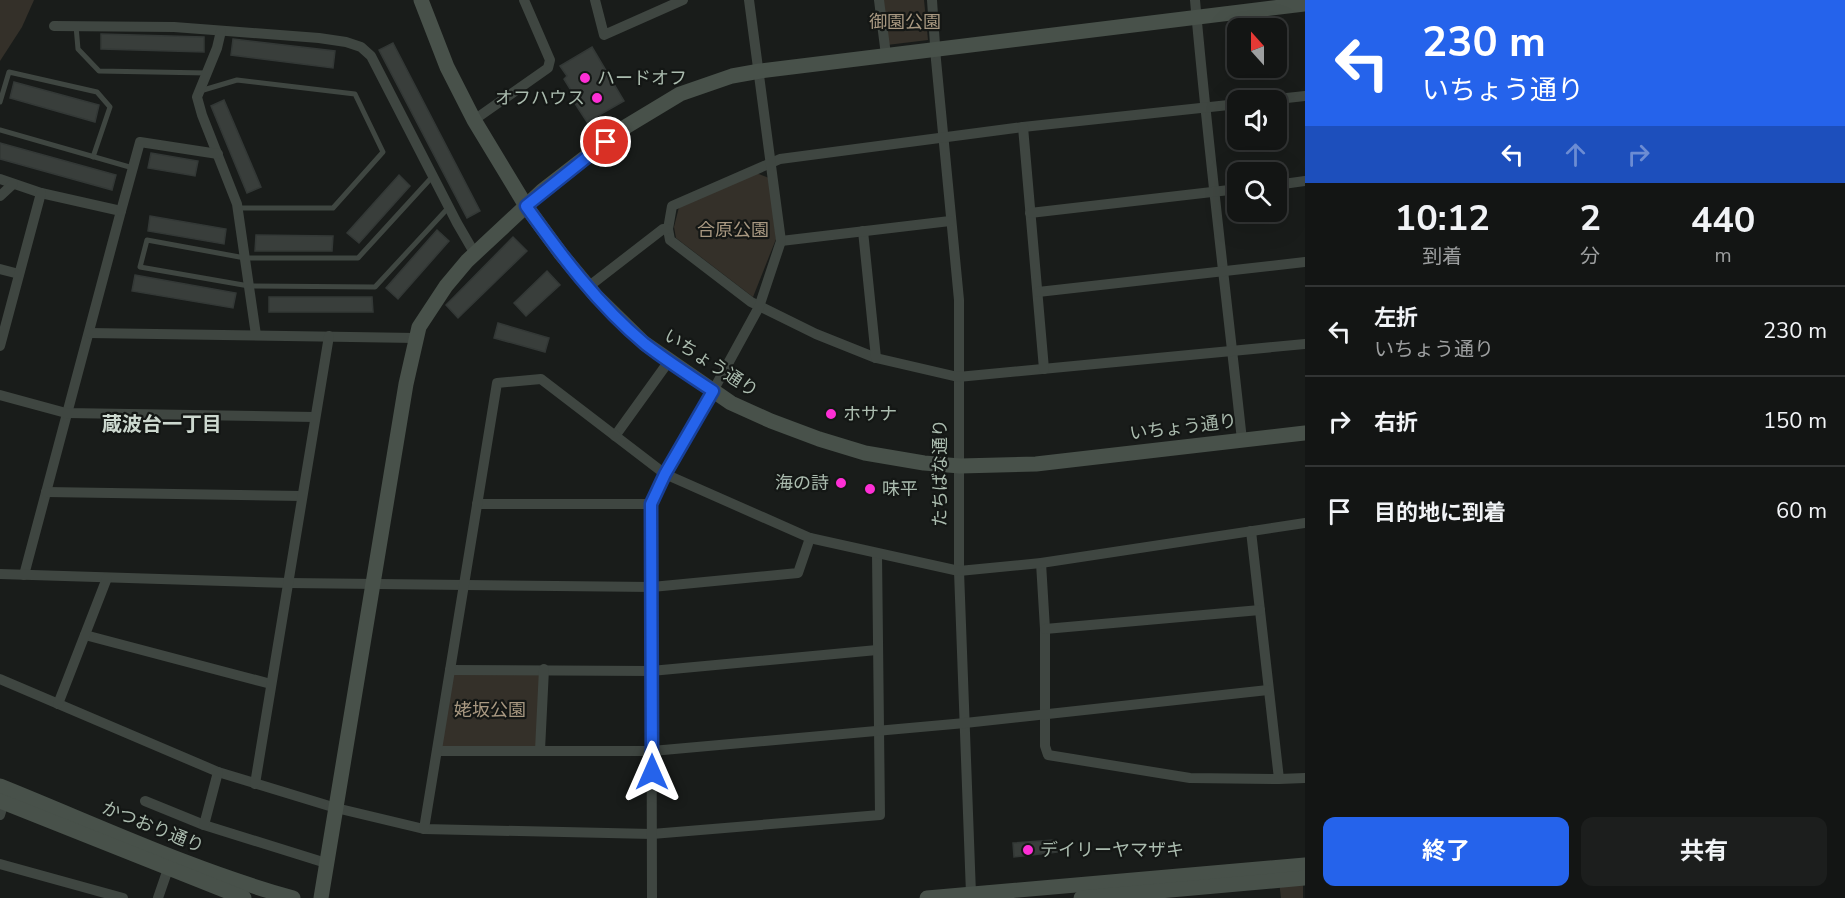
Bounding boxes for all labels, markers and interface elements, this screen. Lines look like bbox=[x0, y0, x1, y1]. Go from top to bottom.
park label: 御園公園 bbox=[869, 10, 941, 34]
text: 230 m bbox=[1422, 14, 1546, 71]
north arrow bbox=[1227, 18, 1287, 78]
map controls bbox=[1227, 18, 1287, 222]
icon: left bbox=[1323, 24, 1401, 102]
place label: ハードオフ bbox=[597, 66, 687, 90]
marker: ハードオフ bbox=[578, 71, 592, 85]
text: いちょう通り bbox=[1422, 72, 1584, 109]
place label: オフハウス bbox=[495, 86, 585, 110]
button: sound bbox=[1227, 90, 1287, 150]
marker: オフハウス bbox=[590, 91, 604, 105]
pin bbox=[580, 116, 631, 167]
icon: arrive bbox=[589, 125, 622, 158]
icon: left bbox=[1496, 138, 1529, 171]
icon: ahead bbox=[1559, 138, 1592, 171]
icon: right bbox=[1622, 138, 1655, 171]
button: search bbox=[1227, 162, 1287, 222]
text: 10:12 bbox=[1395, 194, 1490, 243]
text: 2 bbox=[1579, 194, 1601, 243]
text: 440 bbox=[1691, 196, 1755, 245]
park label: 合原公園 bbox=[697, 218, 769, 242]
text: m bbox=[1714, 242, 1732, 269]
text: 到着 bbox=[1422, 243, 1462, 270]
text: 分 bbox=[1580, 243, 1600, 270]
text: 左折 bbox=[1374, 303, 1418, 333]
icon: left bbox=[1323, 315, 1356, 348]
text: 230 m bbox=[1763, 316, 1827, 346]
street label: いちょう通り bbox=[659, 324, 763, 402]
text: いちょう通り bbox=[1374, 336, 1494, 363]
place label: ホサナ bbox=[843, 402, 897, 426]
icon: right bbox=[1323, 405, 1356, 438]
text: 150 m bbox=[1763, 406, 1827, 436]
marker: ホサナ bbox=[824, 407, 838, 421]
text: 右折 bbox=[1374, 408, 1418, 438]
street label: いちょう通り bbox=[1128, 409, 1238, 445]
district label: 蔵波台一丁目 bbox=[102, 411, 222, 438]
street label: たちばな通り bbox=[928, 419, 952, 527]
place label: 海の詩 bbox=[775, 471, 829, 495]
marker: 海の詩 bbox=[834, 476, 848, 490]
place label: 味平 bbox=[882, 477, 918, 501]
marker: 味平 bbox=[863, 482, 877, 496]
icon: arrive bbox=[1323, 495, 1356, 528]
text: 60 m bbox=[1776, 496, 1827, 526]
text: 目的地に到着 bbox=[1374, 498, 1506, 528]
park label: 姥坂公園 bbox=[454, 698, 526, 722]
position arrow bbox=[620, 740, 684, 804]
street label: かつおり通り bbox=[98, 796, 208, 858]
button: 終了 bbox=[1323, 817, 1569, 886]
button: 共有 bbox=[1581, 817, 1827, 886]
place label: デイリーヤマザキ bbox=[1040, 838, 1184, 862]
marker: デイリーヤマザキ bbox=[1021, 843, 1035, 857]

